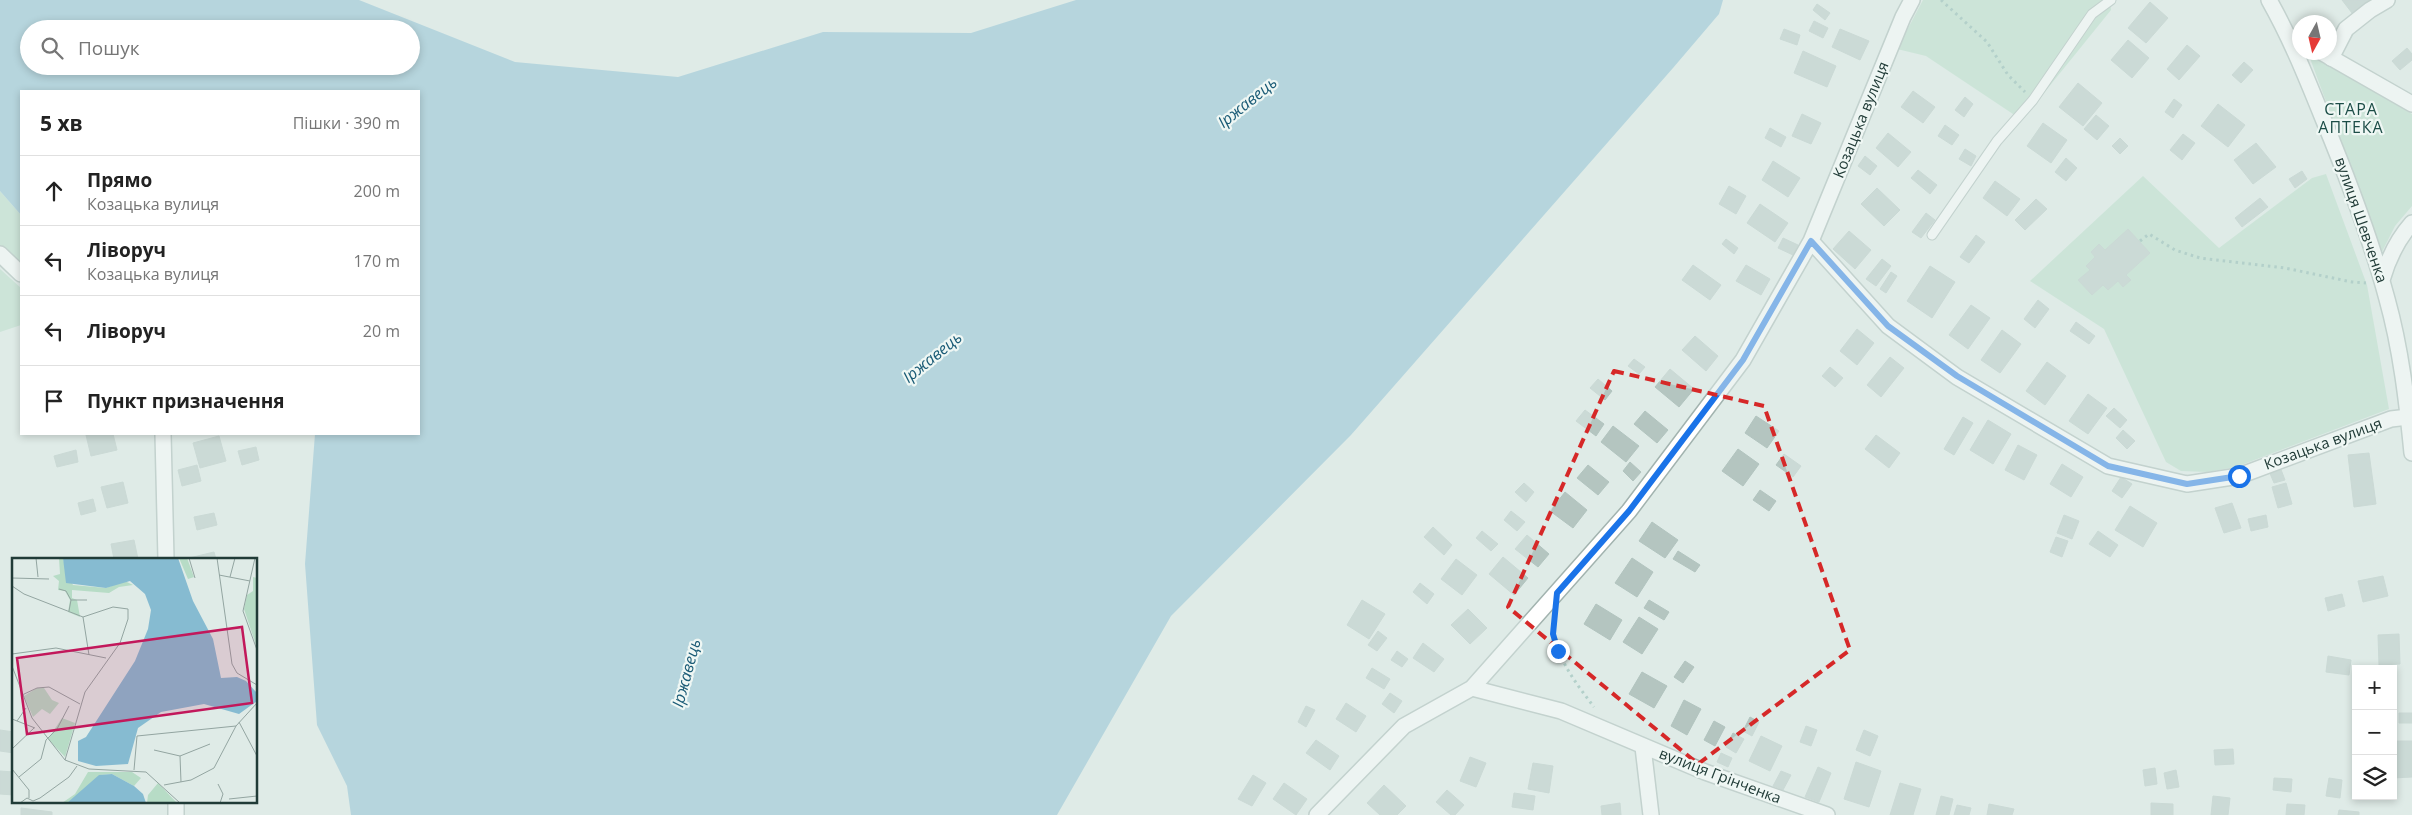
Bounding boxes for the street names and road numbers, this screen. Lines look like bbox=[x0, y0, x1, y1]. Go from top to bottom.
street label: Козацька вулиця bbox=[1828, 58, 1893, 181]
street label: вулиця Шевченка bbox=[2331, 154, 2393, 285]
street label: Козацька вулиця bbox=[2261, 412, 2384, 474]
street label: вулиця Грінченка bbox=[1656, 743, 1784, 808]

